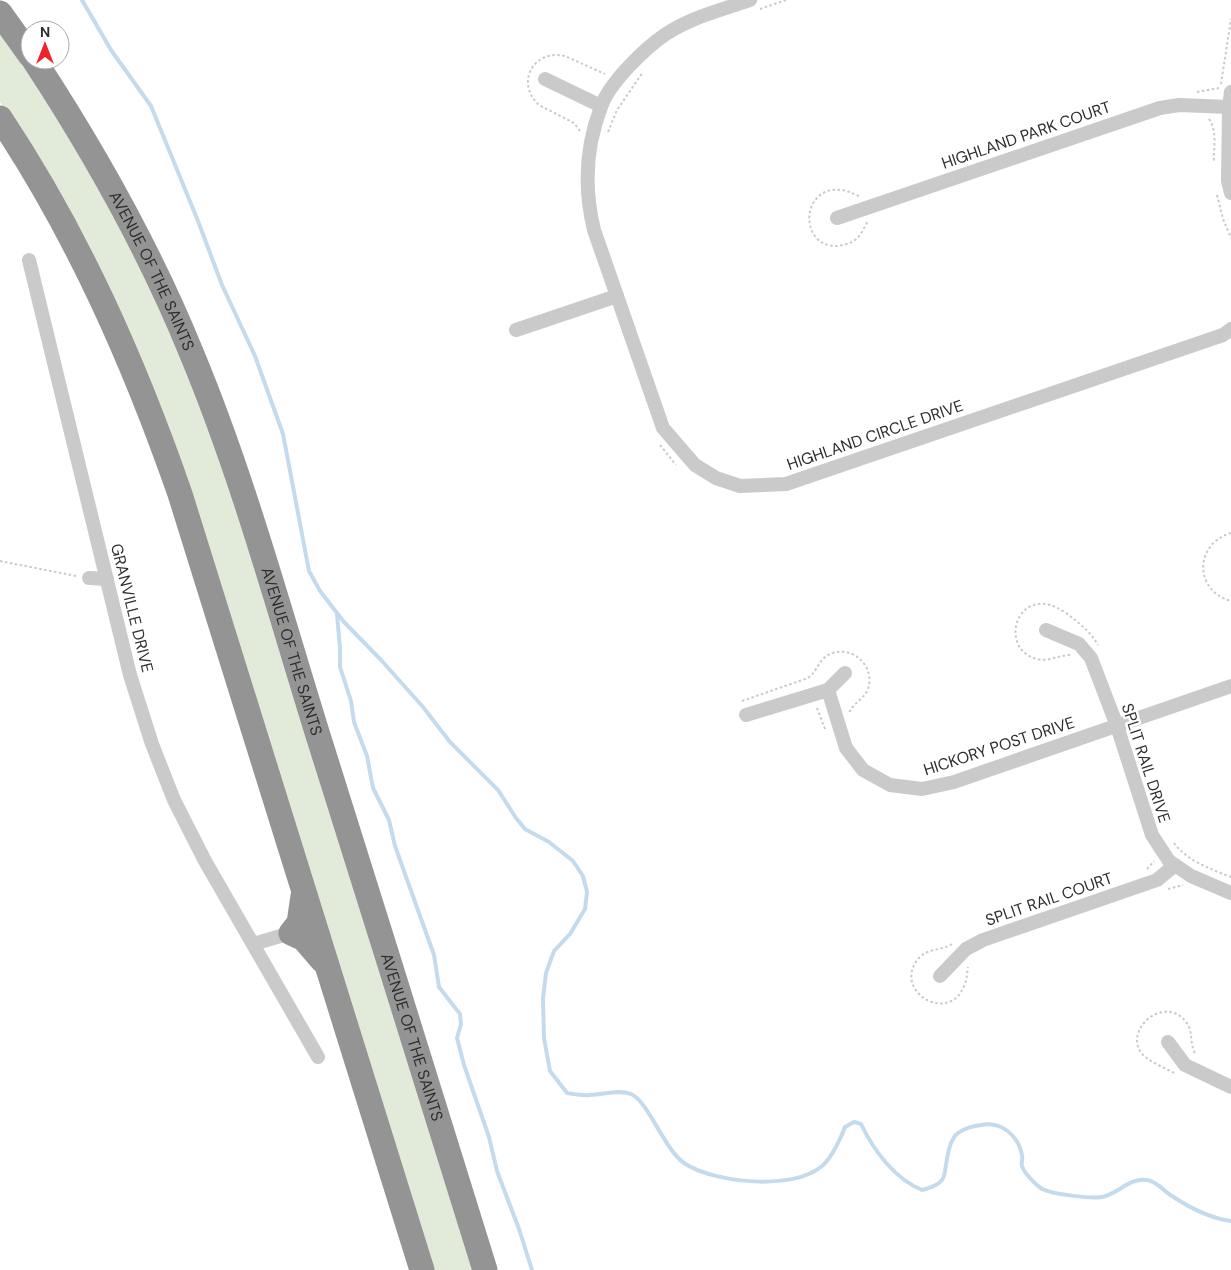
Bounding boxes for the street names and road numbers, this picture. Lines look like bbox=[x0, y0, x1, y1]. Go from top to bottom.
street label: HIGHLAND PARK COURT bbox=[939, 96, 1113, 174]
street label: AVENUE OF THE SAINTS bbox=[105, 187, 200, 354]
street label: HIGHLAND CIRCLE DRIVE bbox=[784, 395, 966, 475]
street label: GRANVILLE DRIVE bbox=[106, 541, 158, 675]
street label: AVENUE OF THE SAINTS bbox=[257, 564, 328, 738]
street label: SPLIT RAIL DRIVE bbox=[1117, 701, 1175, 825]
street label: HICKORY POST DRIVE bbox=[921, 712, 1077, 780]
street label: SPLIT RAIL COURT bbox=[983, 867, 1115, 931]
street label: AVENUE OF THE SAINTS bbox=[376, 950, 449, 1124]

